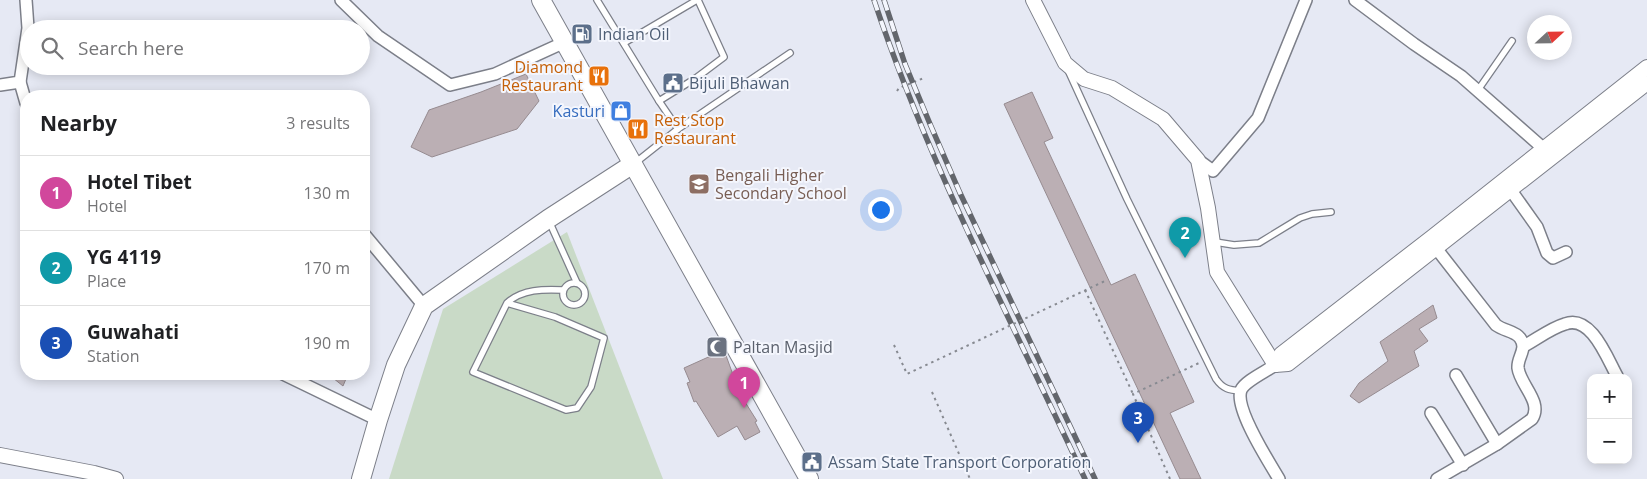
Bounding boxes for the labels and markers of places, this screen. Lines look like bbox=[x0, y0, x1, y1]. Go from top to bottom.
fuel station icon: Indian Oil bbox=[570, 22, 594, 46]
place label: Indian Oil bbox=[598, 23, 670, 45]
place label: Diamond Restaurant bbox=[501, 56, 583, 96]
restaurant icon: Diamond Restaurant bbox=[587, 64, 611, 88]
public building icon: Bijuli Bhawan bbox=[661, 71, 685, 95]
place label: Bijuli Bhawan bbox=[689, 72, 790, 94]
shop icon: Kasturi bbox=[609, 99, 633, 123]
place label: Kasturi bbox=[553, 100, 605, 122]
place label: Rest Stop Restaurant bbox=[654, 109, 736, 149]
restaurant icon: Rest Stop Restaurant bbox=[626, 117, 650, 141]
place label: Bengali Higher Secondary School bbox=[715, 164, 847, 204]
school or university icon: Bengali Higher Secondary School bbox=[687, 172, 711, 196]
pin: 2 bbox=[1169, 217, 1201, 258]
mosque icon: Paltan Masjid bbox=[705, 335, 729, 359]
place label: Paltan Masjid bbox=[733, 336, 833, 358]
pin: 1 bbox=[728, 367, 760, 408]
pin: 3 bbox=[1122, 402, 1154, 443]
public building icon: Assam State Transport Corporation bbox=[800, 450, 824, 474]
place label: Assam State Transport Corporation bbox=[828, 451, 1091, 473]

